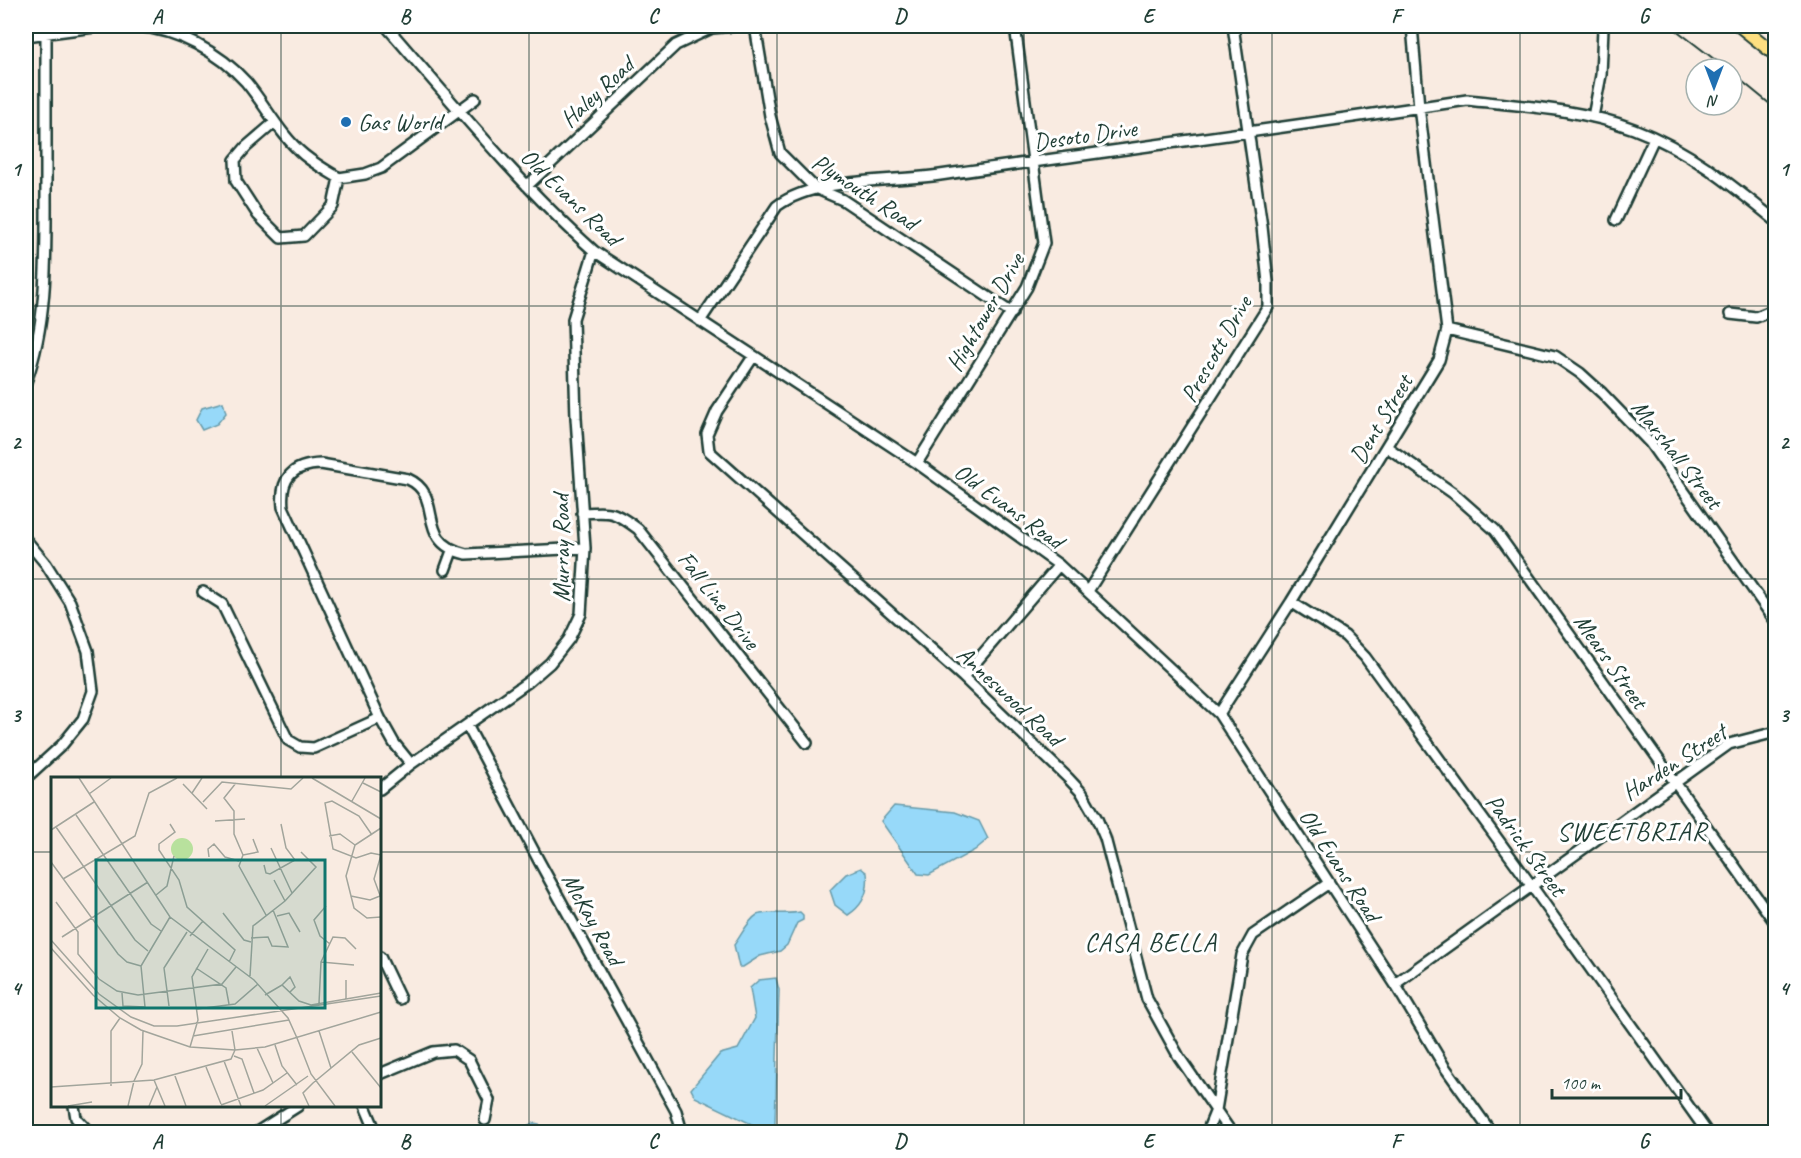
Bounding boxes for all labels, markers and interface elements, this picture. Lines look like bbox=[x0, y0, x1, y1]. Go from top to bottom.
text: A bbox=[152, 4, 164, 29]
text: B bbox=[400, 4, 412, 29]
text: C bbox=[648, 4, 660, 29]
text: D bbox=[894, 4, 908, 29]
text: E bbox=[1143, 4, 1157, 29]
text: F bbox=[1391, 4, 1405, 29]
text: G bbox=[1639, 4, 1652, 29]
street label: Haley Road bbox=[554, 48, 643, 134]
north arrow bbox=[1684, 57, 1744, 117]
text: N bbox=[1706, 91, 1719, 111]
place label: Gas World bbox=[358, 107, 446, 137]
street label: Desoto Drive bbox=[1032, 113, 1141, 157]
marker: Gas World bbox=[339, 115, 353, 129]
street label: Old Evans Road bbox=[514, 142, 630, 255]
street label: Plymouth Road bbox=[806, 147, 927, 239]
text: 1 bbox=[12, 157, 23, 182]
text: 1 bbox=[1780, 157, 1791, 182]
street label: Hightower Drive bbox=[939, 246, 1032, 377]
street label: Prescott Drive bbox=[1174, 289, 1259, 407]
street label: Dent Street bbox=[1343, 367, 1420, 469]
street label: Marshall Street bbox=[1625, 393, 1730, 516]
text: 2 bbox=[12, 430, 23, 455]
text: 2 bbox=[1780, 430, 1791, 455]
street label: Old Evans Road bbox=[948, 456, 1073, 558]
street label: Murray Road bbox=[546, 491, 576, 602]
street label: Fall Line Drive bbox=[671, 545, 768, 657]
street label: Mears Street bbox=[1567, 608, 1656, 716]
street label: Anneswood Road bbox=[951, 639, 1072, 755]
text: 3 bbox=[12, 703, 23, 728]
text: 3 bbox=[1780, 703, 1791, 728]
street label: Harden Street bbox=[1616, 715, 1735, 807]
inset map bbox=[51, 777, 381, 1107]
street label: Padrick Street bbox=[1479, 788, 1574, 903]
street label: Old Evans Road bbox=[1293, 803, 1389, 930]
district label: SWEETBRIAR bbox=[1557, 815, 1709, 848]
street label: McKay Road bbox=[555, 868, 632, 974]
district label: CASA BELLA bbox=[1085, 926, 1218, 959]
text: 4 bbox=[12, 976, 24, 1001]
text: 4 bbox=[1780, 976, 1792, 1001]
scale bar bbox=[1552, 1062, 1681, 1100]
text: 100 m bbox=[1561, 1072, 1602, 1094]
text: A bbox=[152, 1129, 164, 1154]
text: B bbox=[400, 1129, 412, 1154]
text: C bbox=[648, 1129, 660, 1154]
text: D bbox=[894, 1129, 908, 1154]
text: E bbox=[1143, 1129, 1157, 1154]
text: F bbox=[1391, 1129, 1405, 1154]
text: G bbox=[1639, 1129, 1652, 1154]

